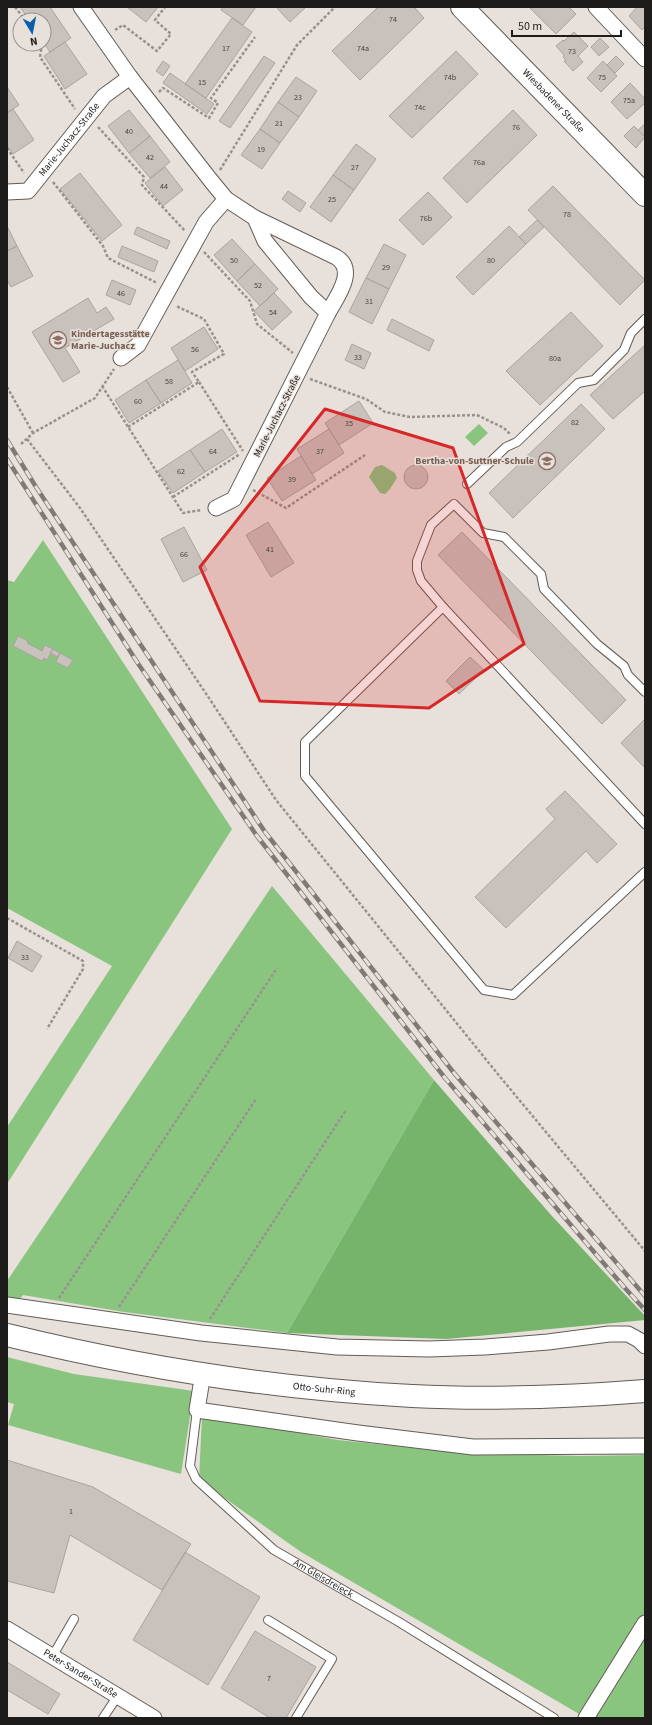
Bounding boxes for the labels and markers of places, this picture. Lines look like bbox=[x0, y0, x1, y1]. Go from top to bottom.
place label: Kindertagesstätte Marie-Juchacz bbox=[71, 327, 150, 353]
school or university icon: Kindertagesstätte Marie-Juchacz bbox=[48, 330, 68, 350]
school or university icon: Bertha-von-Suttner-Schule bbox=[537, 451, 557, 471]
place label: Bertha-von-Suttner-Schule bbox=[415, 454, 534, 468]

